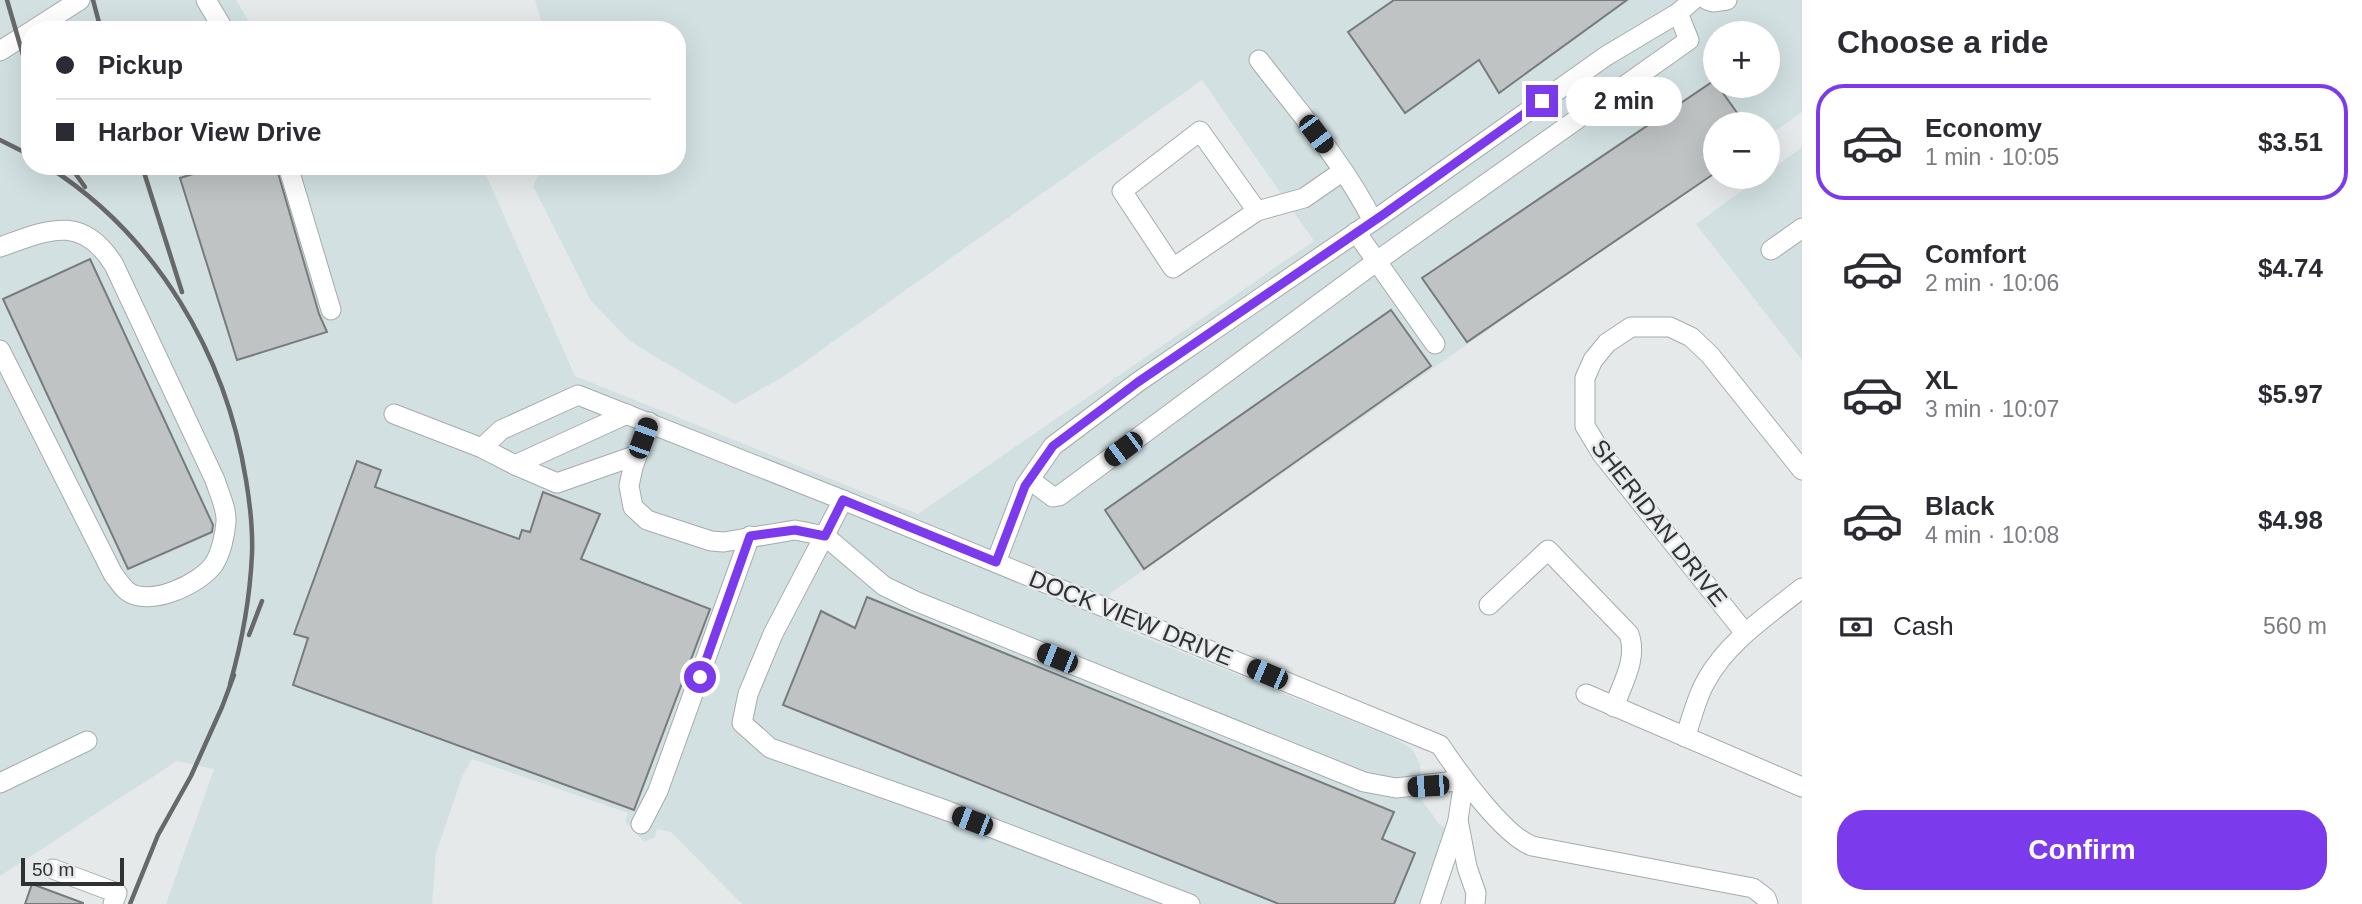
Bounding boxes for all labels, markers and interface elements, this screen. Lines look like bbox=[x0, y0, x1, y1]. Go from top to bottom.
map controls bbox=[1703, 21, 1780, 189]
button: + bbox=[1703, 21, 1780, 98]
text: Choose a ride bbox=[1837, 24, 2049, 60]
text: Pickup bbox=[98, 50, 183, 80]
callout: 2 min bbox=[1566, 76, 1682, 126]
route end bbox=[1526, 85, 1558, 117]
text: 2 min bbox=[1594, 88, 1654, 114]
car bbox=[1295, 111, 1338, 157]
icon: car bbox=[1841, 111, 1904, 174]
button: − bbox=[1703, 112, 1780, 189]
text: Economy bbox=[1925, 113, 2042, 143]
text: Harbor View Drive bbox=[98, 117, 322, 147]
text: $3.51 bbox=[2258, 127, 2323, 157]
text: 1 min · 10:05 bbox=[1925, 144, 2059, 170]
icon: car bbox=[1841, 237, 1904, 300]
text: Comfort bbox=[1925, 239, 2026, 269]
text: $4.74 bbox=[2258, 253, 2323, 283]
text: 2 min · 10:06 bbox=[1925, 270, 2059, 296]
icon: car bbox=[1841, 363, 1904, 426]
text: XL bbox=[1925, 365, 1958, 395]
text: $5.97 bbox=[2258, 379, 2323, 409]
text: 3 min · 10:07 bbox=[1925, 396, 2059, 422]
car bbox=[626, 415, 661, 461]
car bbox=[1100, 428, 1147, 470]
street label: SHERIDAN DRIVE bbox=[1586, 434, 1733, 611]
icon: car bbox=[1841, 489, 1904, 552]
text: Black bbox=[1925, 491, 1994, 521]
text: $4.98 bbox=[2258, 505, 2323, 535]
text: 4 min · 10:08 bbox=[1925, 522, 2059, 548]
street label: DOCK VIEW DRIVE bbox=[1025, 564, 1237, 671]
icon: cash bbox=[1837, 608, 1875, 646]
text: Cash bbox=[1893, 611, 1954, 641]
text: 560 m bbox=[2263, 613, 2327, 639]
car bbox=[1034, 640, 1081, 676]
car bbox=[1244, 656, 1291, 692]
route start bbox=[684, 661, 716, 693]
car bbox=[1407, 774, 1450, 798]
car bbox=[949, 804, 996, 838]
button: Confirm bbox=[1837, 810, 2327, 890]
scale bar bbox=[21, 855, 124, 887]
text: 50 m bbox=[32, 859, 74, 880]

